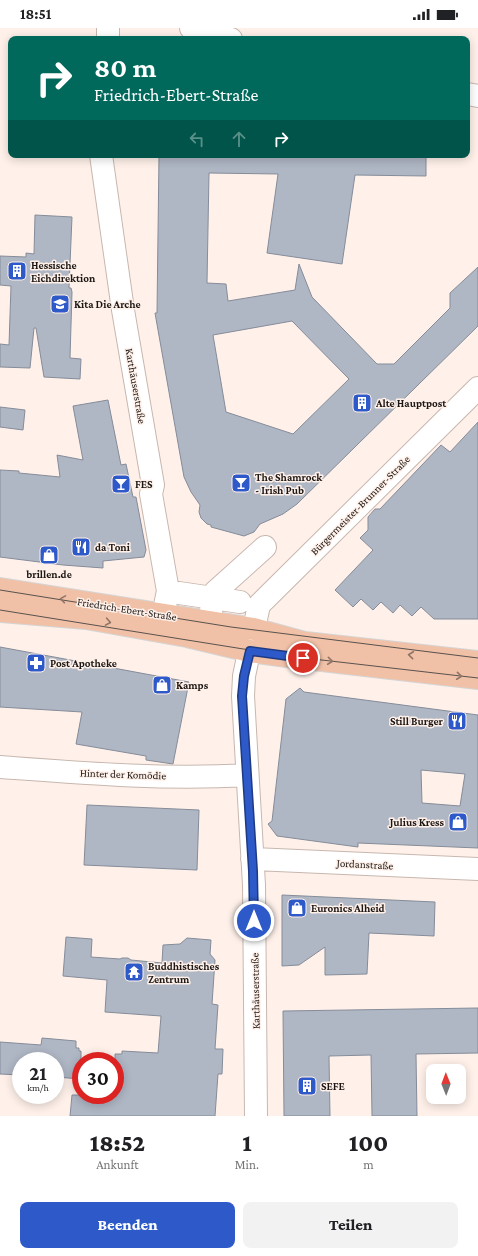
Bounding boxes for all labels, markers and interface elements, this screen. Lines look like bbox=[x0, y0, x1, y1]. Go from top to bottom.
text: 18:51 bbox=[20, 6, 51, 22]
icon: right bbox=[28, 52, 80, 104]
text: 80 m bbox=[94, 52, 156, 83]
text: Friedrich-Ebert-Straße bbox=[94, 85, 258, 105]
icon: left bbox=[186, 128, 208, 150]
icon: ahead bbox=[228, 128, 250, 150]
icon: right bbox=[270, 128, 292, 150]
place label: Hessische Eichdirektion bbox=[31, 259, 96, 284]
building icon: Hessische Eichdirektion bbox=[6, 260, 28, 282]
school or university icon: Kita Die Arche bbox=[49, 293, 71, 315]
place label: Kita Die Arche bbox=[74, 298, 141, 310]
street label: Karthäuserstraße bbox=[123, 347, 149, 425]
building icon: Alte Hauptpost bbox=[351, 392, 373, 414]
place label: Alte Hauptpost bbox=[375, 397, 446, 409]
street label: Bürgermeister-Brunner-Straße bbox=[308, 453, 413, 558]
place label: The Shamrock - Irish Pub bbox=[255, 471, 323, 496]
bar icon: The Shamrock - Irish Pub bbox=[230, 472, 252, 494]
bar icon: FES bbox=[110, 473, 132, 495]
place label: FES bbox=[135, 478, 153, 490]
restaurant icon: da Toni bbox=[70, 536, 92, 558]
place label: da Toni bbox=[95, 541, 131, 553]
shop icon: brillen.de bbox=[38, 544, 60, 566]
place label: brillen.de bbox=[25, 568, 72, 580]
one-way arrow bbox=[60, 595, 66, 604]
street label: Friedrich-Ebert-Straße bbox=[76, 595, 178, 623]
one-way arrow bbox=[105, 617, 111, 626]
pin bbox=[286, 641, 320, 675]
icon: arrive bbox=[292, 647, 314, 669]
one-way arrow bbox=[408, 650, 414, 659]
pharmacy icon: Post Apotheke bbox=[25, 652, 47, 674]
place label: Post Apotheke bbox=[50, 657, 117, 669]
one-way arrow bbox=[327, 657, 333, 666]
one-way arrow bbox=[456, 671, 462, 680]
shop icon: Kamps bbox=[151, 674, 173, 696]
place label: Kamps bbox=[176, 679, 209, 691]
restaurant icon: Still Burger bbox=[446, 710, 468, 732]
place label: Still Burger bbox=[390, 715, 444, 727]
street label: Hinter der Komödie bbox=[80, 766, 167, 782]
shop icon: Julius Kress bbox=[447, 811, 469, 833]
place label: Julius Kress bbox=[389, 816, 445, 828]
street label: Jordanstraße bbox=[335, 856, 394, 872]
shop icon: Euronics Alheid bbox=[286, 897, 308, 919]
position arrow bbox=[233, 900, 275, 942]
place label: Euronics Alheid bbox=[311, 902, 385, 914]
street label: Karthäuserstraße bbox=[248, 953, 262, 1029]
place label: Buddhistisches Zentrum bbox=[148, 960, 220, 985]
temple icon: Buddhistisches Zentrum bbox=[123, 961, 145, 983]
speed limit sign: 30 bbox=[72, 1052, 124, 1104]
text: 21 bbox=[29, 1062, 47, 1084]
north arrow bbox=[426, 1064, 466, 1104]
map controls bbox=[426, 1064, 466, 1104]
building icon: SEFE bbox=[296, 1075, 318, 1097]
place label: SEFE bbox=[321, 1080, 346, 1092]
text: km/h bbox=[27, 1082, 49, 1093]
text: 18:52 bbox=[90, 1129, 145, 1156]
text: 1 bbox=[242, 1129, 252, 1156]
text: 100 bbox=[349, 1129, 388, 1156]
text: Ankunft bbox=[96, 1157, 139, 1172]
text: Min. bbox=[235, 1157, 259, 1172]
text: m bbox=[363, 1157, 374, 1172]
button: Beenden bbox=[20, 1202, 235, 1248]
button: Teilen bbox=[243, 1202, 458, 1248]

